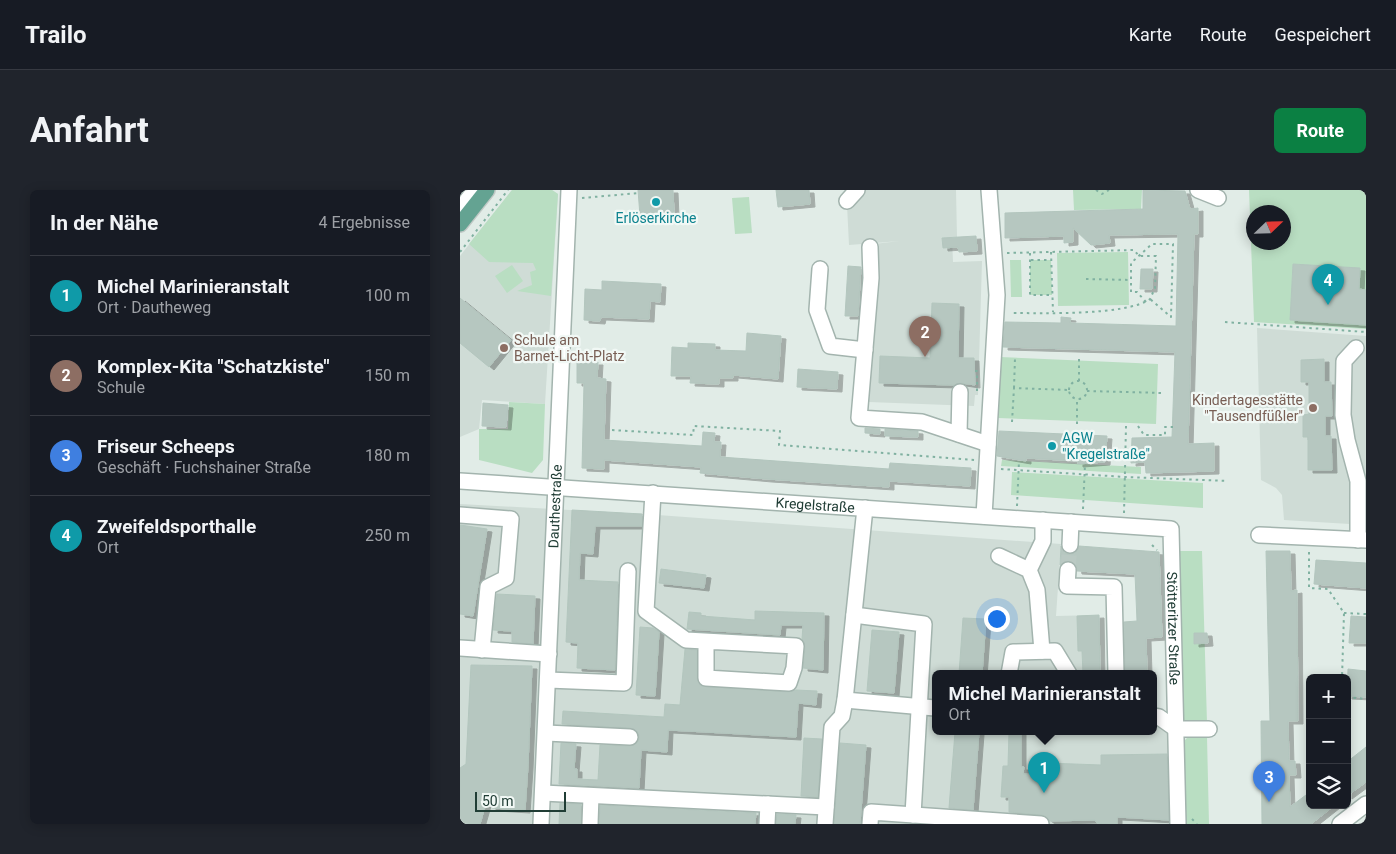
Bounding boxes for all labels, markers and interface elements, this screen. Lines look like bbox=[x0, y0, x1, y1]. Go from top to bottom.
text: Trailo bbox=[25, 21, 87, 49]
text: Karte bbox=[1129, 24, 1172, 45]
text: Route bbox=[1200, 24, 1247, 45]
text: Gespeichert bbox=[1275, 24, 1371, 45]
button: Route bbox=[1274, 108, 1366, 153]
text: Anfahrt bbox=[30, 110, 149, 151]
marker: Erlöserkirche bbox=[650, 196, 662, 208]
north arrow bbox=[1246, 205, 1291, 250]
place label: Erlöserkirche bbox=[615, 210, 697, 226]
text: In der Nähe bbox=[50, 211, 158, 235]
text: 4 Ergebnisse bbox=[318, 213, 410, 232]
pin: 4 bbox=[1312, 264, 1344, 305]
text: Michel Marinieranstalt bbox=[97, 275, 289, 298]
text: 1 bbox=[61, 286, 71, 305]
text: 100 m bbox=[365, 286, 410, 305]
text: Ort · Dautheweg bbox=[97, 298, 211, 317]
pin: 2 bbox=[909, 316, 941, 357]
place label: Schule am Barnet-Licht-Platz bbox=[514, 332, 625, 364]
marker: Schule am Barnet-Licht-Platz bbox=[498, 342, 510, 354]
text: Komplex-Kita "Schatzkiste" bbox=[97, 355, 330, 378]
text: 2 bbox=[61, 366, 71, 385]
text: 150 m bbox=[365, 366, 410, 385]
text: Schule bbox=[97, 378, 145, 397]
place label: Kindertagesstätte "Tausendfüßler" bbox=[1192, 392, 1303, 424]
marker: Kindertagesstätte "Tausendfüßler" bbox=[1307, 402, 1319, 414]
place label: AGW "Kregelstraße" bbox=[1062, 430, 1150, 462]
text: Friseur Scheeps bbox=[97, 435, 235, 458]
marker: AGW "Kregelstraße" bbox=[1046, 440, 1058, 452]
text: 3 bbox=[61, 446, 71, 465]
text: 180 m bbox=[365, 446, 410, 465]
text: Geschäft · Fuchshainer Straße bbox=[97, 458, 311, 477]
street label: Dauthestraße bbox=[545, 464, 565, 549]
street label: Kregelstraße bbox=[775, 494, 855, 516]
text: Zweifeldsporthalle bbox=[97, 515, 256, 538]
text: 4 bbox=[61, 526, 71, 545]
text: 250 m bbox=[365, 526, 410, 545]
text: Ort bbox=[97, 538, 119, 557]
street label: Stötteritzer Straße bbox=[1164, 571, 1183, 685]
your location bbox=[984, 606, 1010, 632]
popup bbox=[932, 670, 1157, 735]
map controls bbox=[1306, 674, 1351, 809]
button: + bbox=[1306, 674, 1351, 719]
text: Michel Marinieranstalt bbox=[948, 682, 1141, 705]
text: Ort bbox=[948, 705, 970, 724]
button: − bbox=[1306, 719, 1351, 764]
pin: 1 bbox=[1028, 752, 1060, 793]
pin: 3 bbox=[1253, 761, 1285, 802]
button: layers bbox=[1306, 764, 1351, 809]
scale bar bbox=[475, 789, 566, 812]
text: 50 m bbox=[482, 793, 514, 809]

